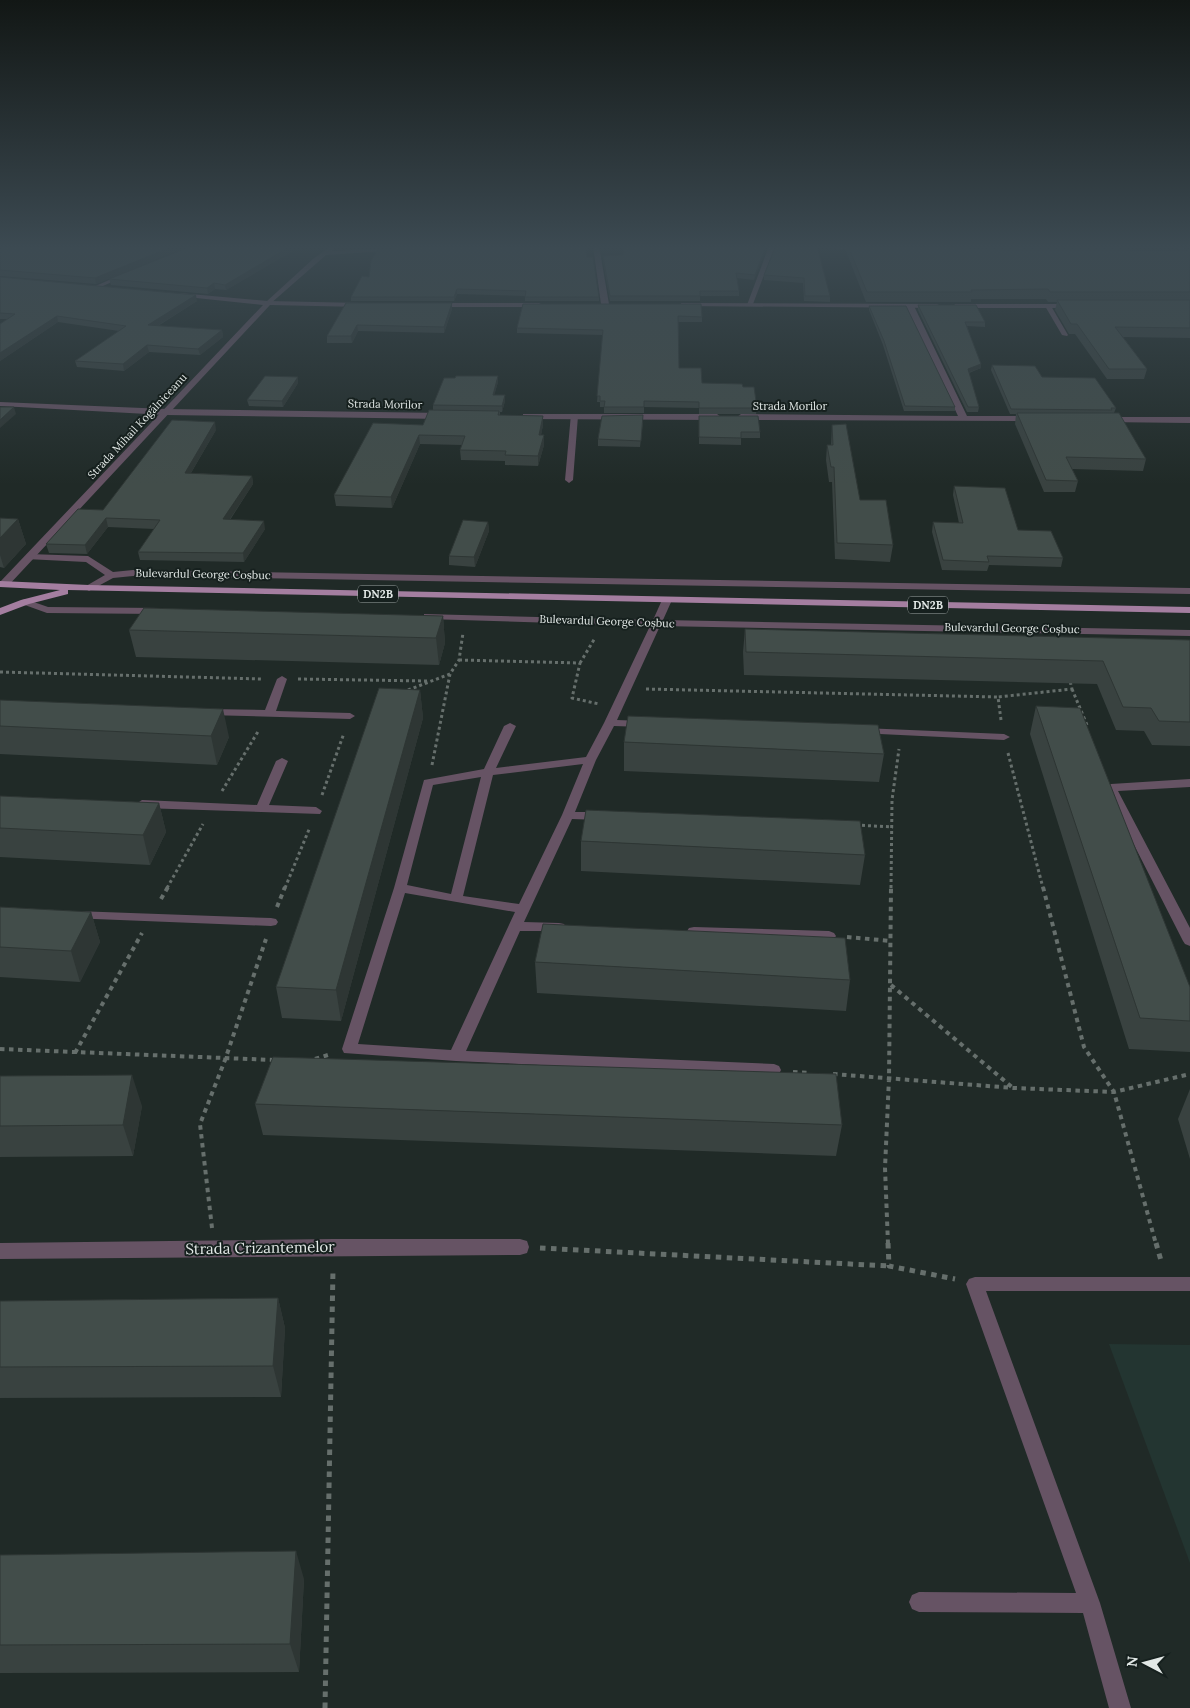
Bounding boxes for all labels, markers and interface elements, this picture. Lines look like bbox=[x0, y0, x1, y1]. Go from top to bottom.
street label: Strada Mihail Kogălniceanu bbox=[84, 370, 190, 482]
street label: Strada Morilor bbox=[348, 396, 423, 412]
street label: Strada Morilor bbox=[753, 399, 827, 413]
street label: Bulevardul George Coșbuc bbox=[135, 566, 271, 582]
road number: DN2B bbox=[358, 586, 398, 602]
road number: DN2B bbox=[908, 596, 948, 614]
street label: Bulevardul George Coșbuc bbox=[539, 612, 675, 630]
street label: Bulevardul George Coșbuc bbox=[944, 620, 1080, 636]
street label: Strada Crizantemelor bbox=[185, 1237, 335, 1258]
north arrow bbox=[1120, 1638, 1170, 1688]
text: N bbox=[1123, 1655, 1142, 1668]

